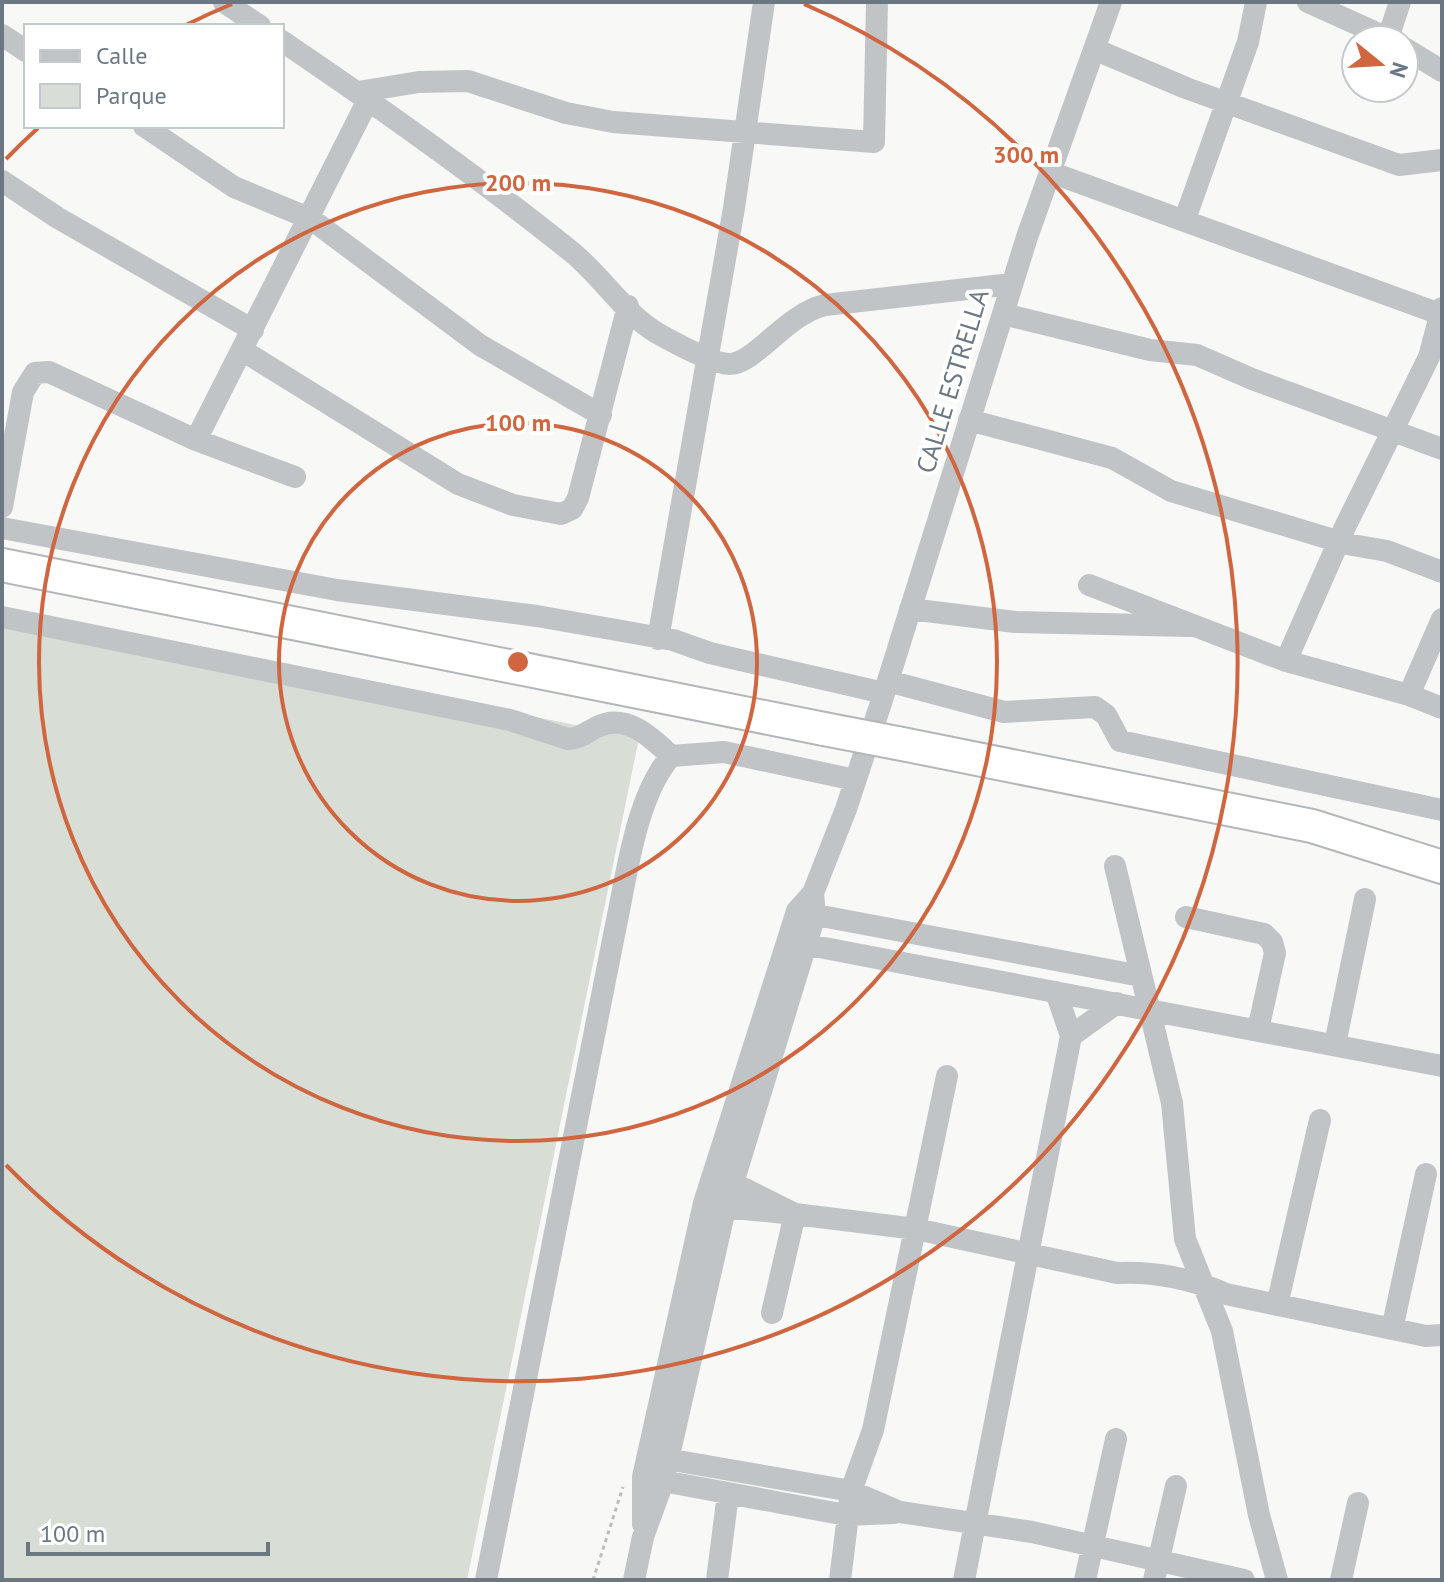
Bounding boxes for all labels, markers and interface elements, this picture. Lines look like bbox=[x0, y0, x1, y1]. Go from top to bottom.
legend bbox=[24, 24, 284, 128]
north arrow bbox=[1340, 24, 1420, 104]
text: Calle bbox=[96, 40, 147, 71]
text: N bbox=[1383, 59, 1415, 81]
text: Parque bbox=[96, 80, 167, 111]
text: 300 m bbox=[993, 139, 1059, 170]
text: 200 m bbox=[485, 167, 551, 198]
street label: CALLE ESTRELLA bbox=[908, 285, 996, 477]
text: 100 m bbox=[485, 407, 551, 438]
centre of rings bbox=[504, 648, 532, 676]
scale bar bbox=[28, 1506, 268, 1556]
text: 100 m bbox=[40, 1518, 105, 1549]

